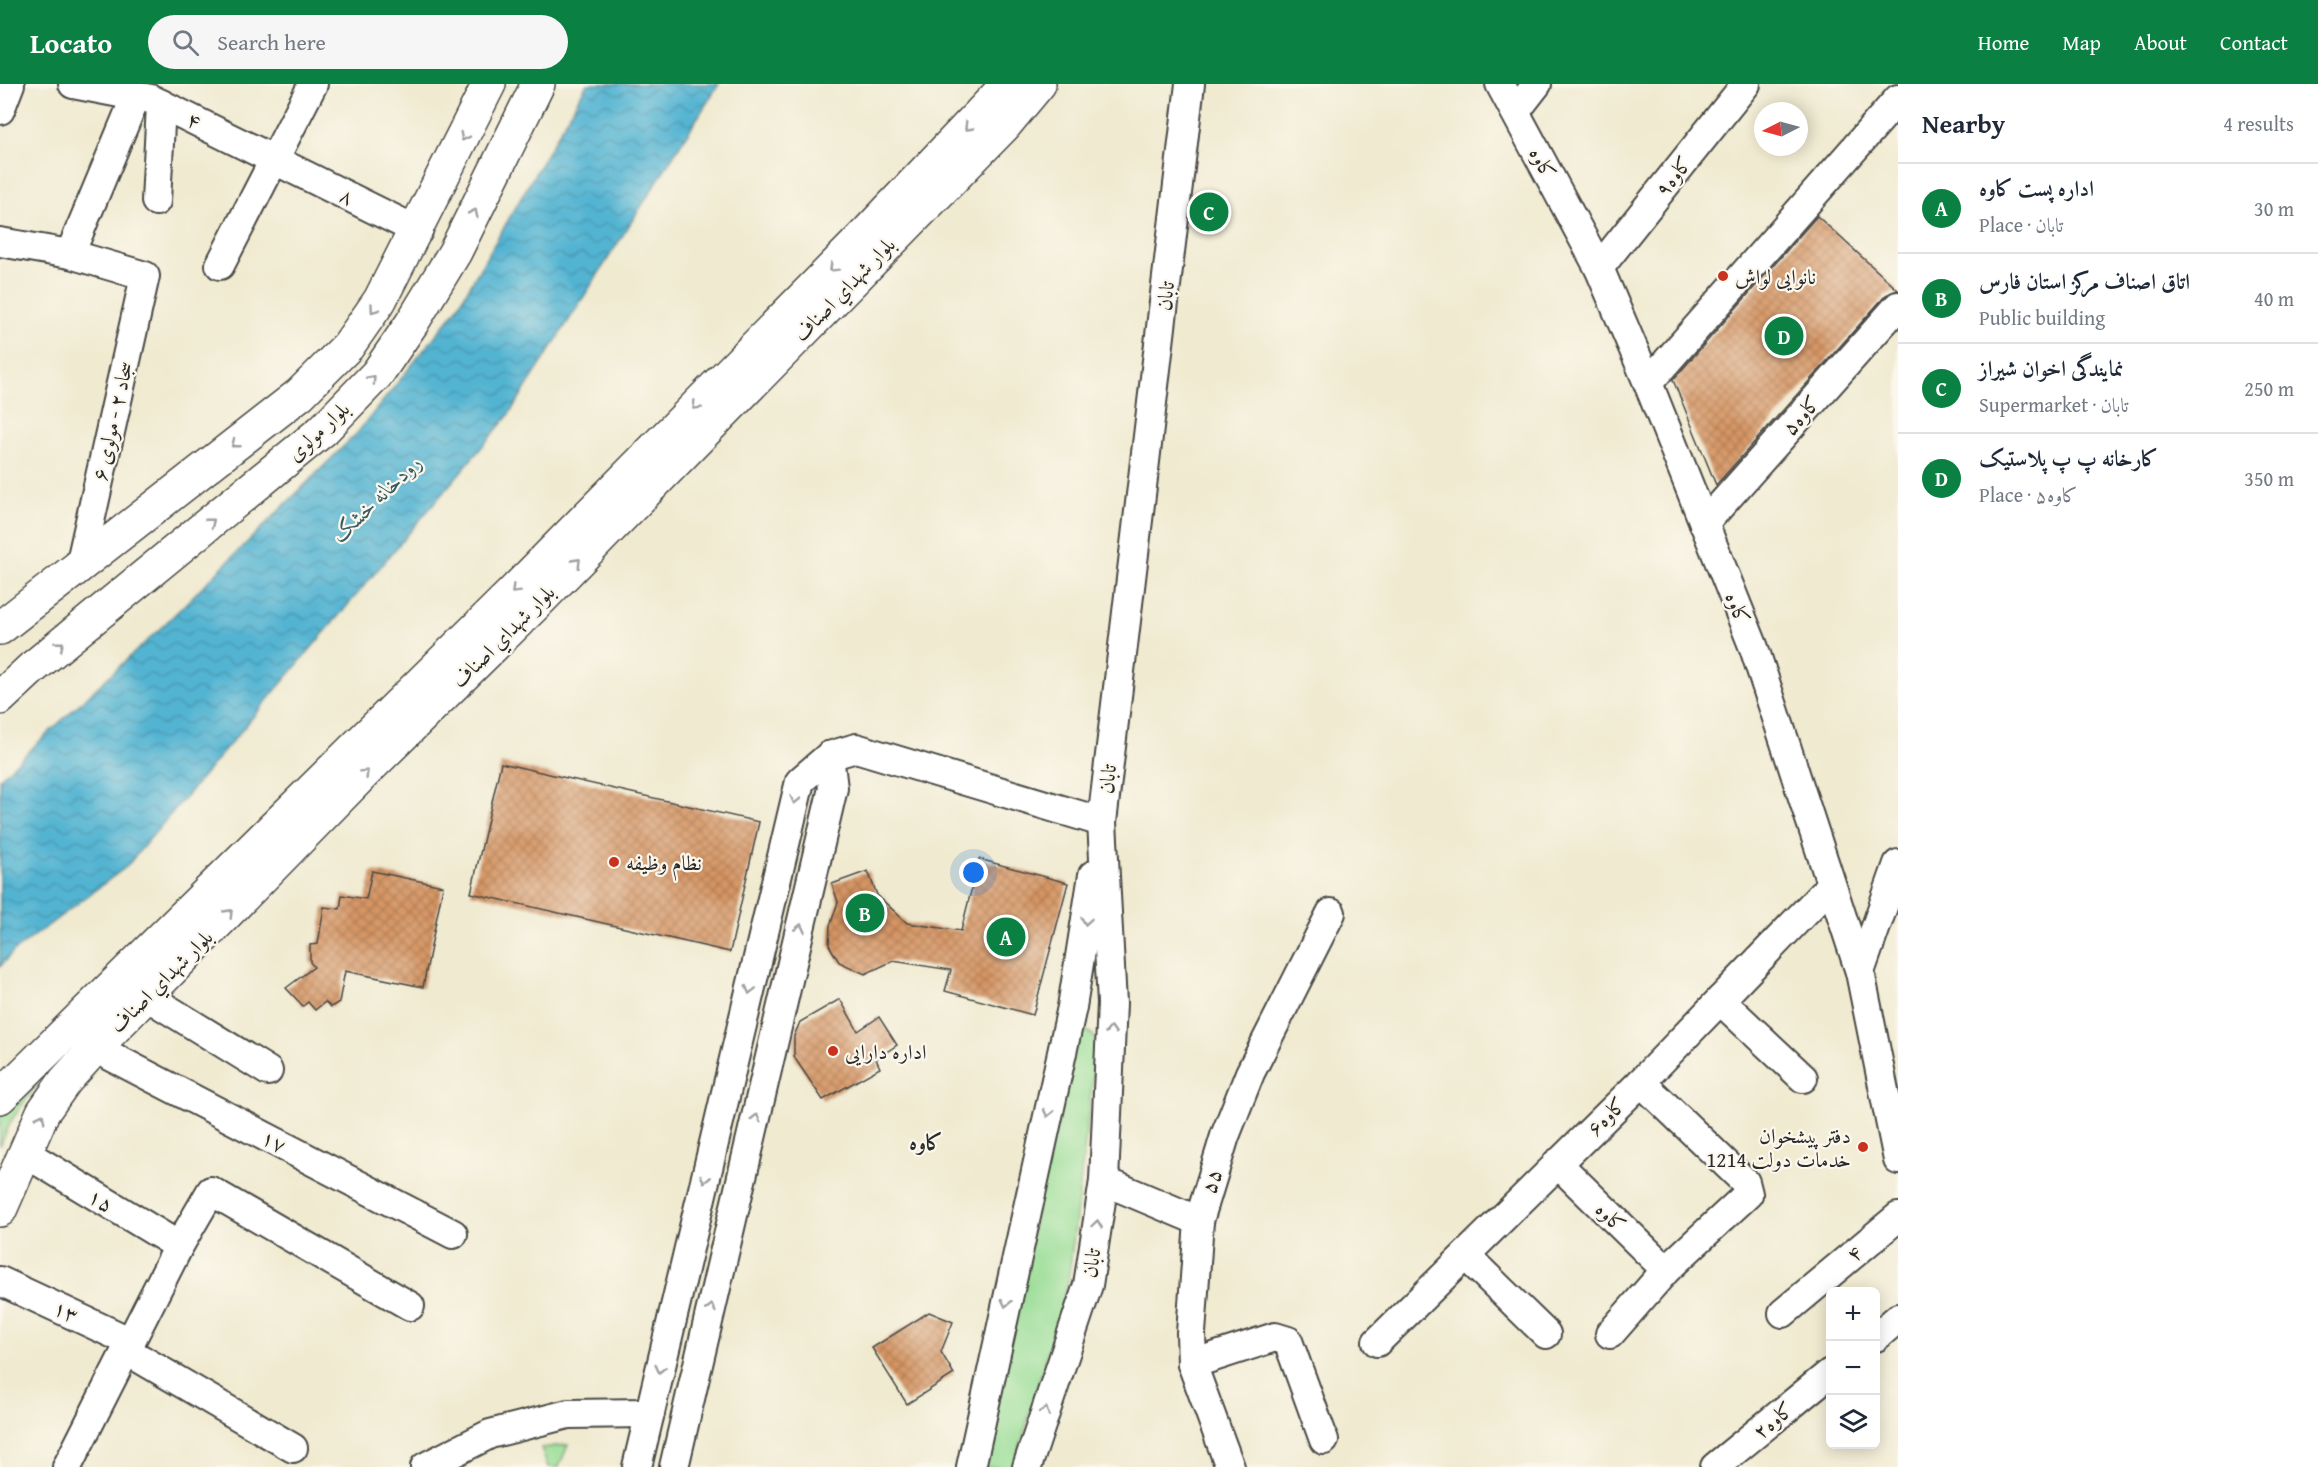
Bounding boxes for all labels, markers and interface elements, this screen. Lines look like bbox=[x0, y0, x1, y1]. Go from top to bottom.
search box bbox=[148, 15, 568, 69]
text: Locato bbox=[30, 22, 112, 63]
icon: search bbox=[169, 26, 202, 59]
text: Search here bbox=[217, 26, 326, 58]
text: Home bbox=[1978, 27, 2029, 58]
text: Map bbox=[2062, 27, 2101, 58]
text: About bbox=[2134, 27, 2187, 58]
text: Contact bbox=[2220, 27, 2288, 58]
north arrow bbox=[1754, 102, 1808, 156]
street label: ۴ bbox=[182, 103, 206, 137]
text: Nearby bbox=[1922, 104, 2005, 143]
text: 4 results bbox=[2223, 109, 2294, 138]
one-way arrow bbox=[964, 121, 975, 131]
one-way arrow bbox=[459, 130, 471, 141]
street label: کاوه bbox=[1522, 141, 1564, 185]
street label: کاوه۹ bbox=[1647, 149, 1699, 203]
text: اداره پست کاوه bbox=[1979, 172, 2094, 204]
street label: ۸ bbox=[335, 179, 359, 213]
pin: C bbox=[1190, 190, 1228, 234]
text: A bbox=[1935, 194, 1948, 223]
text: 30 m bbox=[2254, 194, 2294, 223]
one-way arrow bbox=[467, 209, 478, 220]
text: Place · تابان bbox=[1979, 210, 2063, 239]
street label: بلوار شهداي اصناف bbox=[786, 230, 903, 349]
one-way arrow bbox=[829, 260, 840, 271]
place label: نانوایی لواش bbox=[1735, 261, 1816, 292]
text: اتاق اصناف مرکز استان فارس bbox=[1979, 265, 2190, 297]
marker: نانوایی لواش bbox=[1716, 269, 1730, 283]
street label: تابان bbox=[1148, 278, 1182, 313]
text: B bbox=[1935, 284, 1948, 313]
text: 40 m bbox=[2254, 284, 2294, 313]
one-way arrow bbox=[370, 303, 381, 314]
text: Public building bbox=[1979, 303, 2105, 332]
pin: D bbox=[1764, 314, 1804, 358]
text: نمایندگی اخوان شیراز bbox=[1979, 352, 2123, 384]
street label: سجاد ۲ - مولوی ۶ bbox=[83, 358, 141, 484]
text: C bbox=[1936, 374, 1947, 403]
text: 250 m bbox=[2244, 374, 2294, 403]
one-way arrow bbox=[365, 375, 376, 386]
street label: کاوه۵ bbox=[1775, 388, 1827, 442]
text: Supermarket · تابان bbox=[1979, 390, 2129, 419]
street label: بلوار مولوی bbox=[280, 394, 356, 468]
one-way arrow bbox=[692, 400, 703, 410]
one-way arrow bbox=[231, 437, 242, 448]
text: کارخانه پ پ پلاستیک bbox=[1979, 442, 2159, 474]
water label: رودخانه خشک bbox=[324, 447, 428, 549]
text: D bbox=[1935, 464, 1948, 493]
text: 350 m bbox=[2244, 464, 2294, 493]
text: Place · کاوه۵ bbox=[1979, 480, 2078, 509]
one-way arrow bbox=[204, 519, 215, 530]
one-way arrow bbox=[570, 558, 581, 569]
street label: بلوار شهداي اصناف bbox=[444, 577, 563, 696]
one-way arrow bbox=[511, 583, 522, 594]
street label: کاوه bbox=[1718, 587, 1758, 629]
one-way arrow bbox=[53, 642, 64, 653]
street label: تابان bbox=[1090, 761, 1124, 796]
one-way arrow bbox=[357, 770, 368, 781]
one-way arrow bbox=[790, 795, 803, 805]
place label: نظام وظیفه bbox=[626, 847, 702, 881]
marker: نظام وظیفه bbox=[607, 855, 621, 869]
your location bbox=[959, 858, 988, 887]
pin: B bbox=[846, 890, 884, 936]
one-way arrow bbox=[222, 910, 233, 920]
pin: A bbox=[986, 914, 1026, 960]
one-way arrow bbox=[1080, 916, 1093, 926]
street label: بلوار شهداي اصناف bbox=[102, 922, 221, 1041]
one-way arrow bbox=[793, 923, 806, 933]
one-way arrow bbox=[744, 984, 757, 994]
one-way arrow bbox=[1104, 1025, 1117, 1034]
place label: اداره دارایی bbox=[845, 1036, 927, 1067]
marker: اداره دارایی bbox=[826, 1044, 840, 1058]
street label: کاوه۶ bbox=[1579, 1089, 1633, 1143]
one-way arrow bbox=[1042, 1107, 1055, 1117]
one-way arrow bbox=[33, 1113, 45, 1124]
one-way arrow bbox=[748, 1113, 761, 1123]
place label: دفتر پیشخوان خدمات دولت 1214 bbox=[1706, 1120, 1851, 1175]
street label: ۱۷ bbox=[256, 1122, 292, 1160]
district label: کاوه bbox=[909, 1126, 943, 1158]
marker: دفتر پیشخوان خدمات دولت 1214 bbox=[1856, 1140, 1870, 1154]
street label: ۵۵ bbox=[1193, 1165, 1229, 1197]
one-way arrow bbox=[699, 1174, 712, 1184]
street label: ۱۵ bbox=[82, 1180, 120, 1220]
street label: کاوه bbox=[1589, 1195, 1633, 1239]
one-way arrow bbox=[1091, 1219, 1103, 1229]
street label: ۴ bbox=[1839, 1237, 1869, 1269]
street label: تابان bbox=[1073, 1245, 1109, 1280]
map controls bbox=[1826, 1287, 1880, 1449]
button: + bbox=[1826, 1287, 1880, 1341]
street label: ۱۳ bbox=[48, 1292, 84, 1330]
one-way arrow bbox=[1000, 1298, 1013, 1308]
one-way arrow bbox=[704, 1303, 717, 1313]
button: − bbox=[1826, 1341, 1880, 1395]
one-way arrow bbox=[654, 1364, 667, 1374]
street label: کاوه۲ bbox=[1746, 1394, 1800, 1446]
button: layers bbox=[1826, 1395, 1880, 1449]
one-way arrow bbox=[1038, 1406, 1051, 1417]

